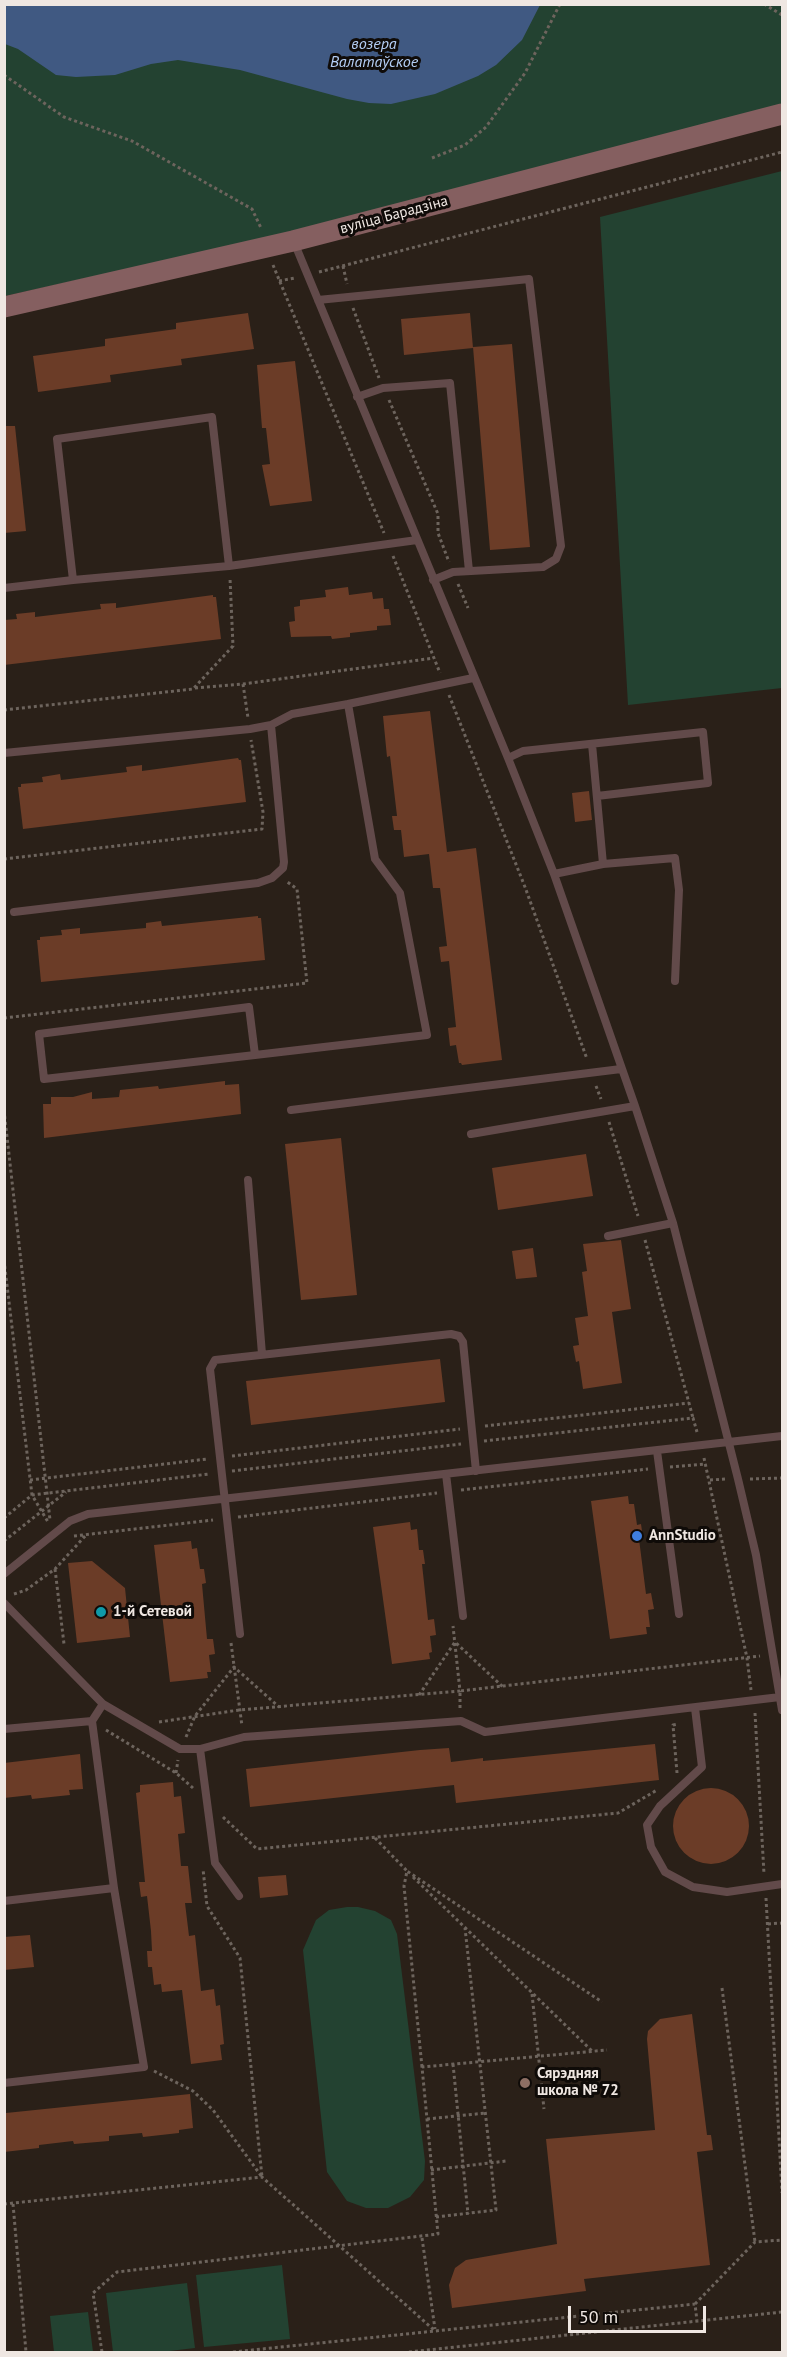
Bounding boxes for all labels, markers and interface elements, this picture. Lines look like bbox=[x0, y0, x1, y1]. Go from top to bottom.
water label: возера Валатаўское bbox=[330, 34, 418, 72]
street label: вуліца Барадзіна bbox=[338, 192, 450, 238]
place label: AnnStudio bbox=[649, 1527, 716, 1545]
marker: AnnStudio bbox=[630, 1529, 644, 1543]
place label: 1-й Сетевой bbox=[113, 1603, 192, 1621]
marker: 1-й Сетевой bbox=[94, 1605, 108, 1619]
place label: Сярэдняя школа № 72 bbox=[537, 2065, 619, 2100]
marker: Сярэдняя школа № 72 bbox=[518, 2076, 532, 2090]
scale bar bbox=[571, 2294, 709, 2332]
text: 50 m bbox=[579, 2305, 618, 2328]

